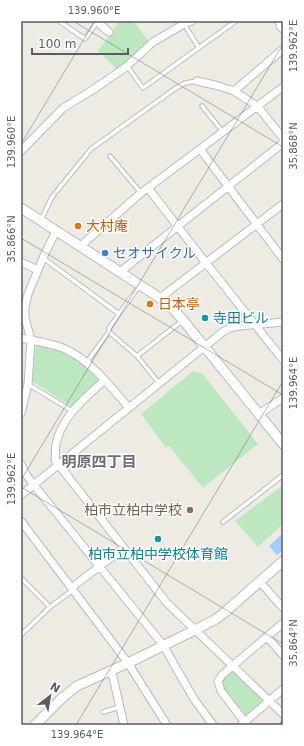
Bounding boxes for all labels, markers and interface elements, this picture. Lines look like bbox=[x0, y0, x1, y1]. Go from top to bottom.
text: 139.960°E bbox=[68, 5, 120, 16]
text: 139.962°E bbox=[288, 20, 299, 72]
scale bar bbox=[32, 30, 128, 56]
text: 100 m bbox=[38, 37, 76, 51]
text: 139.960°E bbox=[6, 116, 17, 168]
text: 35.868°N bbox=[288, 122, 299, 170]
text: 35.866°N bbox=[6, 215, 17, 263]
place label: 大村庵 bbox=[86, 218, 128, 234]
marker: 大村庵 bbox=[73, 221, 83, 231]
place label: セオサイクル bbox=[113, 245, 196, 261]
marker: セオサイクル bbox=[100, 248, 110, 258]
place label: 日本亭 bbox=[158, 296, 200, 312]
marker: 日本亭 bbox=[145, 299, 155, 309]
place label: 寺田ビル bbox=[213, 310, 269, 326]
marker: 寺田ビル bbox=[200, 313, 210, 323]
text: 139.964°E bbox=[288, 357, 299, 409]
text: 139.962°E bbox=[6, 453, 17, 505]
district label: 明原四丁目 bbox=[61, 453, 137, 471]
place label: 柏市立柏中学校 bbox=[84, 502, 182, 518]
marker: 柏市立柏中学校 bbox=[185, 505, 195, 515]
marker: 柏市立柏中学校体育館 bbox=[153, 534, 163, 544]
place label: 柏市立柏中学校体育館 bbox=[88, 546, 228, 562]
text: 35.864°N bbox=[288, 619, 299, 667]
north arrow bbox=[30, 676, 70, 716]
text: N bbox=[48, 680, 62, 696]
text: 139.964°E bbox=[51, 729, 103, 740]

